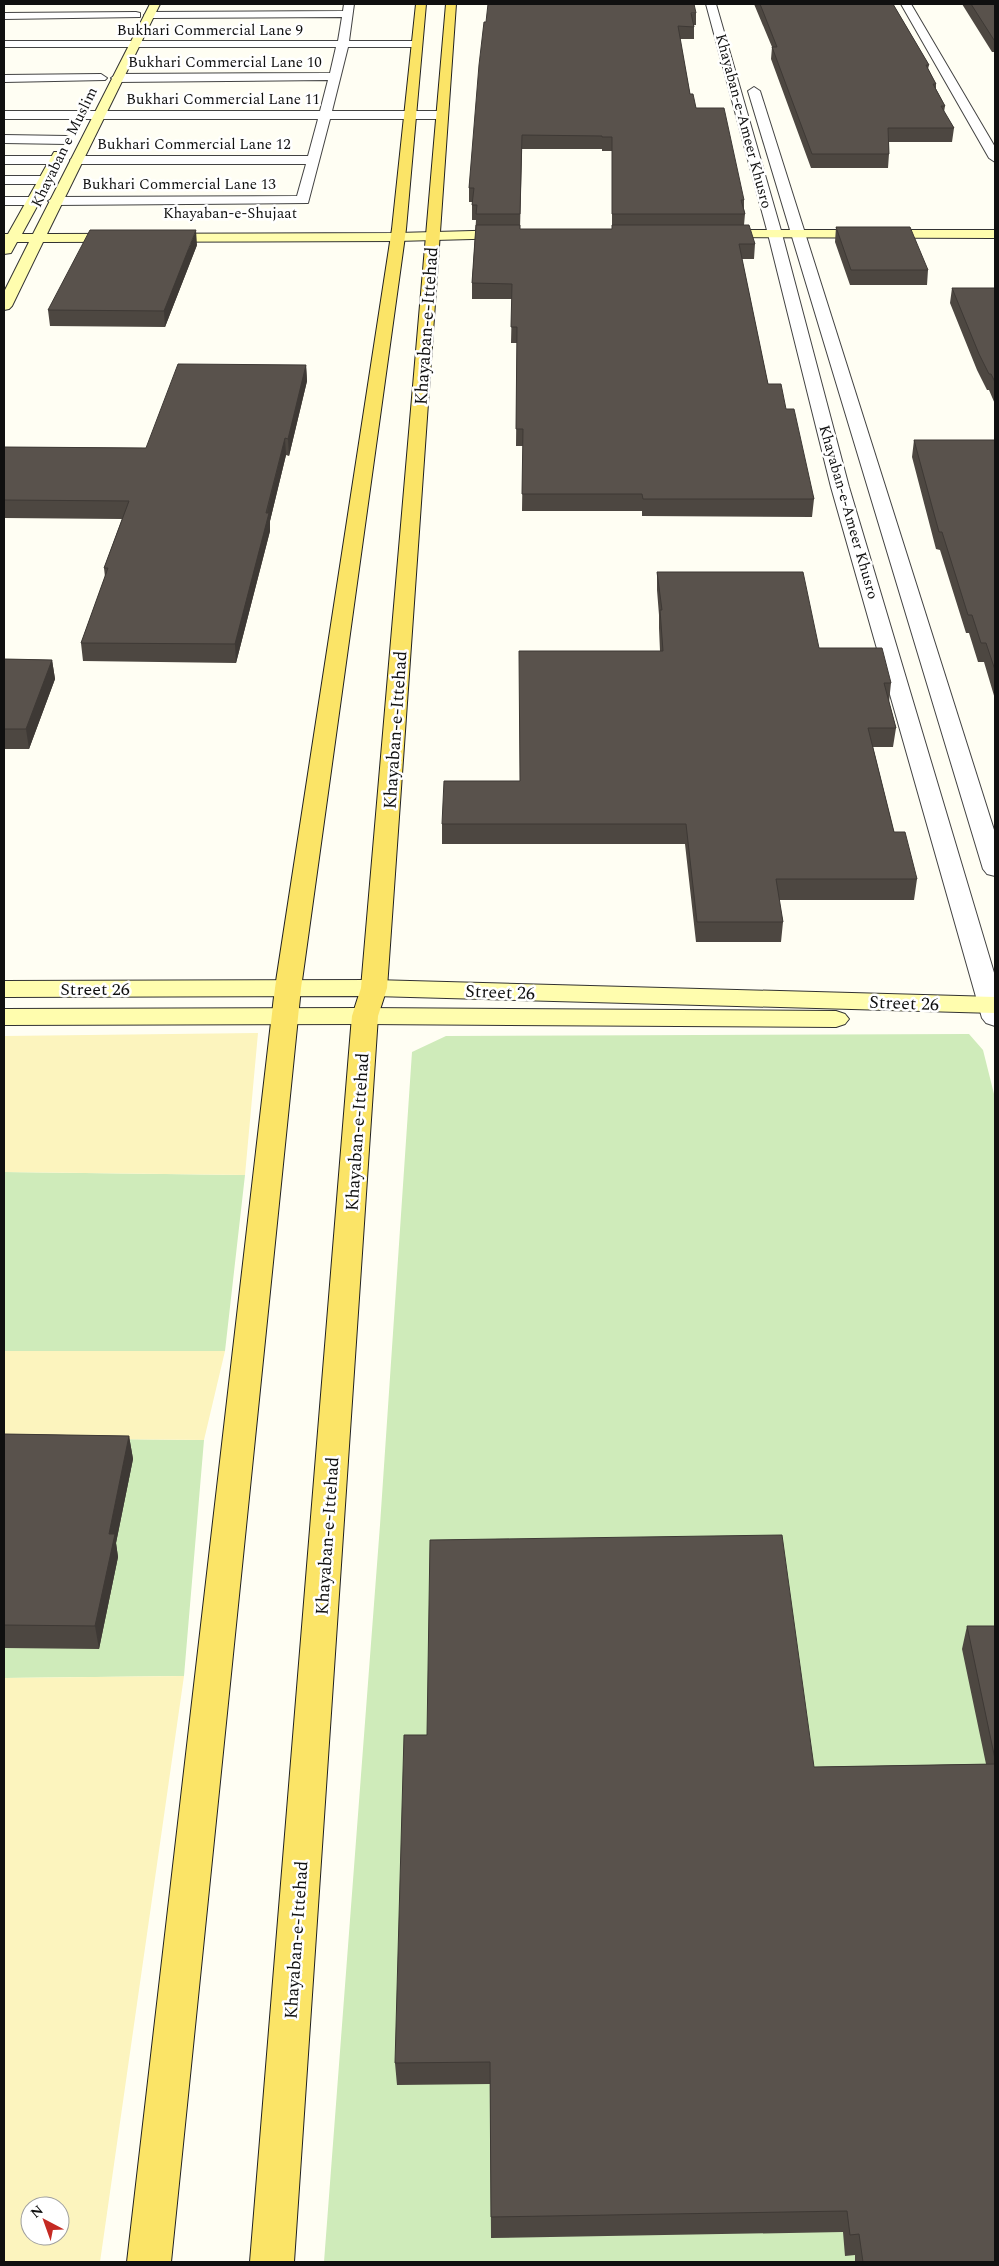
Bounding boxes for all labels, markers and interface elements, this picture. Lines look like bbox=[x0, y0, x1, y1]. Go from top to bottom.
street label: Bukhari Commercial Lane 9 bbox=[117, 19, 303, 42]
street label: Khayaban-e-Ameer Khusro bbox=[709, 31, 778, 211]
street label: Bukhari Commercial Lane 10 bbox=[128, 51, 322, 74]
street label: Khayaban e Muslim bbox=[25, 83, 104, 211]
street label: Bukhari Commercial Lane 11 bbox=[126, 88, 320, 111]
street label: Bukhari Commercial Lane 12 bbox=[97, 133, 291, 156]
street label: Bukhari Commercial Lane 13 bbox=[82, 173, 276, 196]
street label: Khayaban-e-Shujaat bbox=[163, 202, 297, 225]
street label: Khayaban-e-Ittehad bbox=[407, 246, 446, 406]
street label: Khayaban-e-Ameer Khusro bbox=[813, 422, 884, 602]
street label: Khayaban-e-Ittehad bbox=[376, 650, 415, 810]
street label: Street 26 bbox=[60, 976, 130, 1003]
street label: Street 26 bbox=[465, 978, 535, 1007]
street label: Street 26 bbox=[869, 989, 939, 1018]
street label: Khayaban-e-Ittehad bbox=[338, 1052, 377, 1212]
street label: Khayaban-e-Ittehad bbox=[308, 1456, 347, 1616]
street label: Khayaban-e-Ittehad bbox=[277, 1860, 316, 2020]
north arrow bbox=[20, 2196, 70, 2246]
text: N bbox=[26, 2200, 48, 2223]

